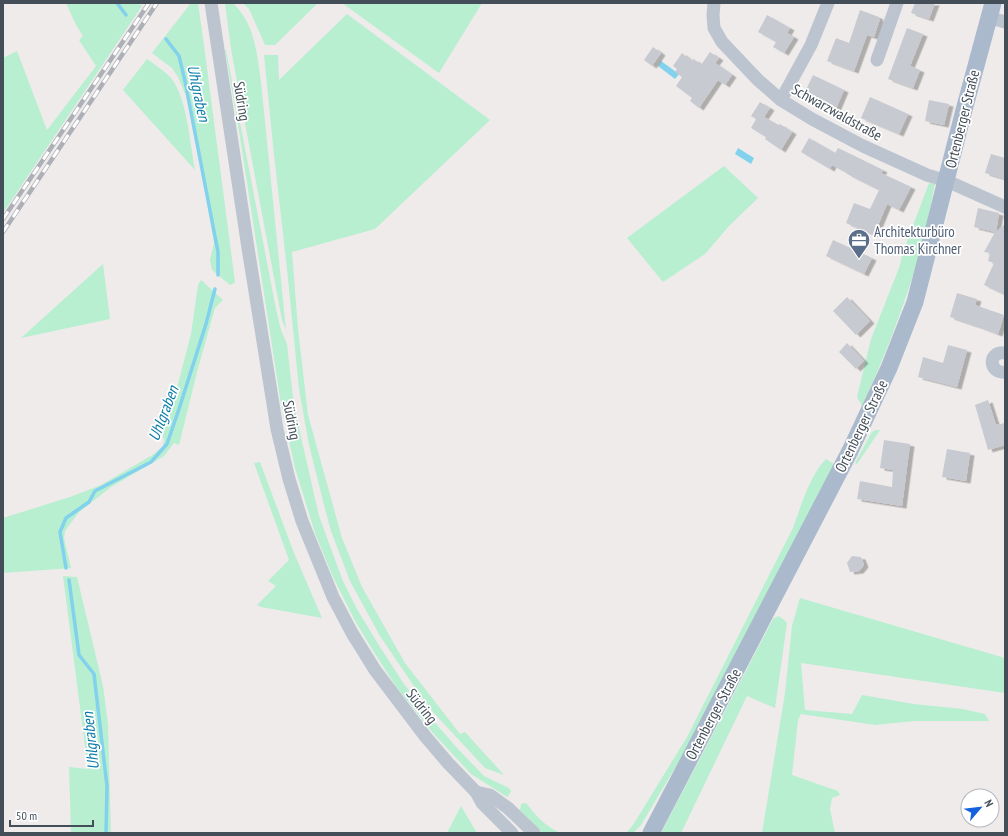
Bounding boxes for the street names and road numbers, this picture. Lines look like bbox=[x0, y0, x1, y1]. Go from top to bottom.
street label: Ortenberger Straße bbox=[941, 68, 983, 170]
street label: Schwarzwaldstraße bbox=[788, 79, 886, 145]
street label: Südring bbox=[229, 80, 255, 122]
street label: Ortenberger Straße bbox=[830, 377, 892, 475]
street label: Südring bbox=[279, 399, 305, 441]
street label: Ortenberger Straße bbox=[681, 665, 745, 763]
street label: Südring bbox=[402, 684, 442, 728]

